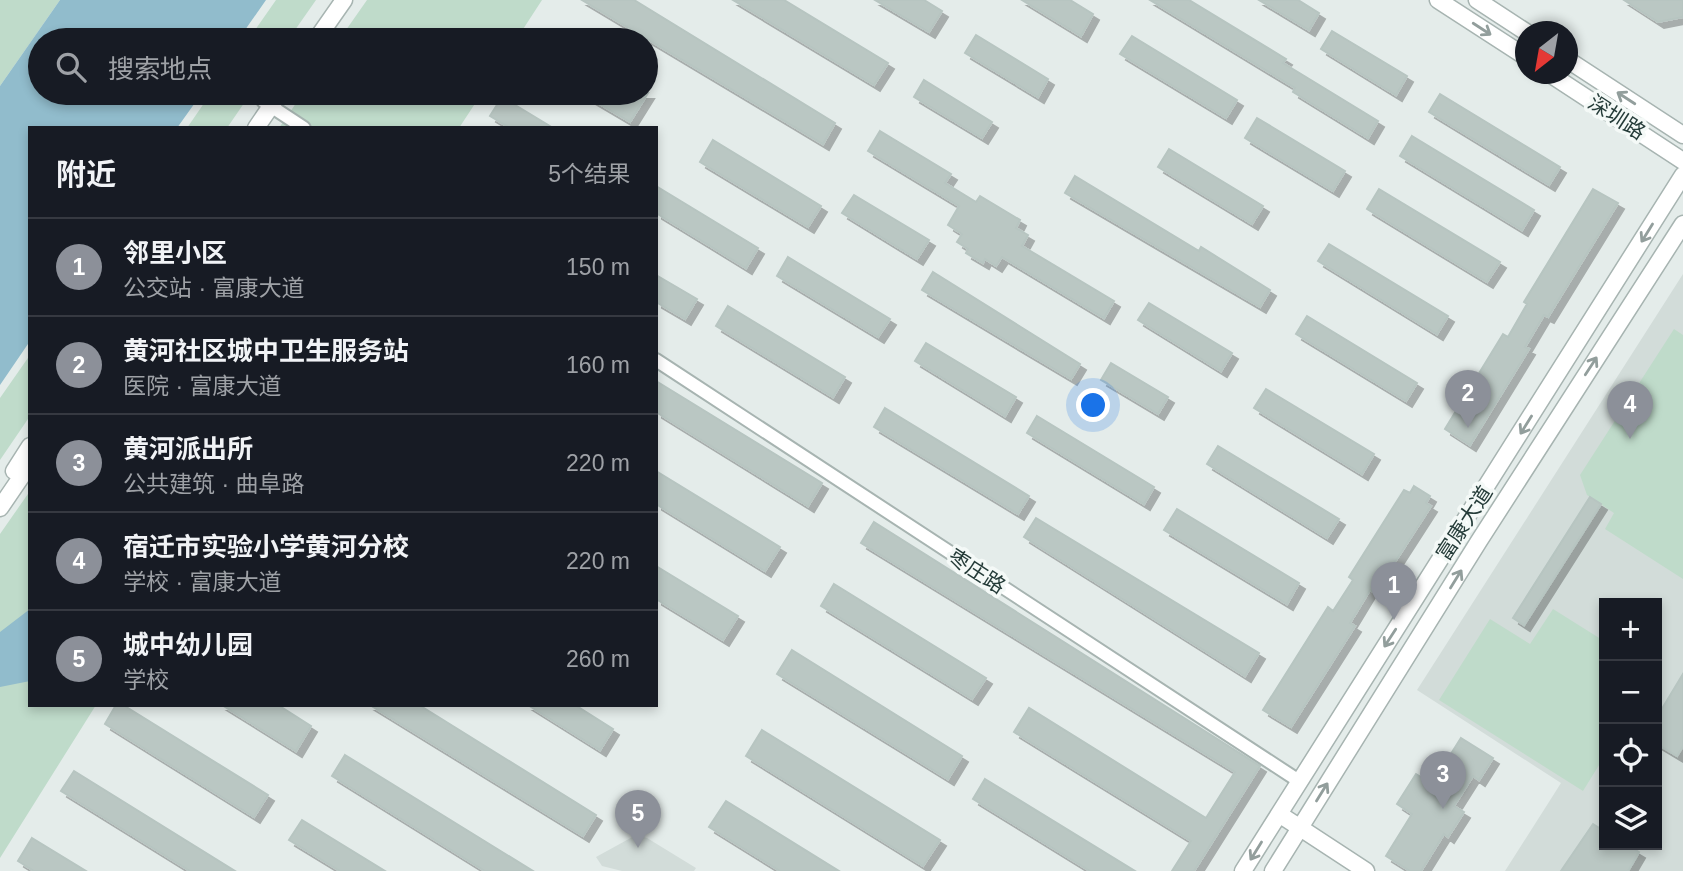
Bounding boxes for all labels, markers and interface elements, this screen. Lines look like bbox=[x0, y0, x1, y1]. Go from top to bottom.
one-way arrow bbox=[1472, 21, 1491, 36]
north arrow bbox=[1515, 21, 1578, 84]
search box bbox=[28, 28, 658, 105]
icon: search bbox=[52, 48, 90, 86]
text: 搜索地点 bbox=[108, 54, 212, 84]
street label: 深圳路 bbox=[1584, 90, 1650, 144]
one-way arrow bbox=[1617, 91, 1636, 105]
text: 附近 bbox=[56, 158, 116, 191]
text: 5个结果 bbox=[548, 161, 630, 187]
one-way arrow bbox=[1639, 222, 1653, 242]
text: 邻里小区 bbox=[123, 238, 227, 268]
text: 1 bbox=[73, 254, 85, 280]
text: 150 m bbox=[566, 254, 630, 280]
text: 公交站 · 富康大道 bbox=[123, 275, 304, 301]
text: 黄河社区城中卫生服务站 bbox=[123, 336, 409, 366]
text: 2 bbox=[73, 352, 85, 378]
text: 160 m bbox=[566, 352, 630, 378]
one-way arrow bbox=[1585, 357, 1599, 377]
pin: 2 bbox=[1445, 370, 1491, 428]
text: 医院 · 富康大道 bbox=[123, 373, 281, 399]
pin: 4 bbox=[1607, 381, 1653, 439]
your location bbox=[1076, 388, 1110, 422]
one-way arrow bbox=[1518, 415, 1532, 435]
text: 黄河派出所 bbox=[123, 434, 253, 464]
text: 3 bbox=[73, 450, 85, 476]
text: 220 m bbox=[566, 450, 630, 476]
text: 公共建筑 · 曲阜路 bbox=[123, 471, 304, 497]
street label: 富康大道 bbox=[1431, 482, 1497, 564]
text: 宿迁市实验小学黄河分校 bbox=[123, 532, 409, 562]
street label: 枣庄路 bbox=[944, 544, 1010, 598]
text: 4 bbox=[73, 548, 85, 574]
text: 220 m bbox=[566, 548, 630, 574]
pin: 1 bbox=[1371, 562, 1417, 620]
text: 学校 · 富康大道 bbox=[123, 569, 281, 595]
one-way arrow bbox=[1449, 569, 1463, 589]
map controls bbox=[1599, 598, 1662, 850]
button: + bbox=[1599, 598, 1662, 661]
one-way arrow bbox=[1383, 628, 1398, 647]
text: 城中幼儿园 bbox=[123, 630, 253, 660]
text: 5 bbox=[73, 646, 85, 672]
text: 260 m bbox=[566, 646, 630, 672]
button: − bbox=[1599, 661, 1662, 724]
text: 学校 bbox=[123, 667, 169, 693]
button: locate bbox=[1599, 724, 1662, 787]
pin: 3 bbox=[1420, 751, 1466, 809]
one-way arrow bbox=[1316, 783, 1330, 803]
button: layers bbox=[1599, 787, 1662, 850]
pin: 5 bbox=[615, 790, 661, 848]
one-way arrow bbox=[1248, 841, 1263, 860]

